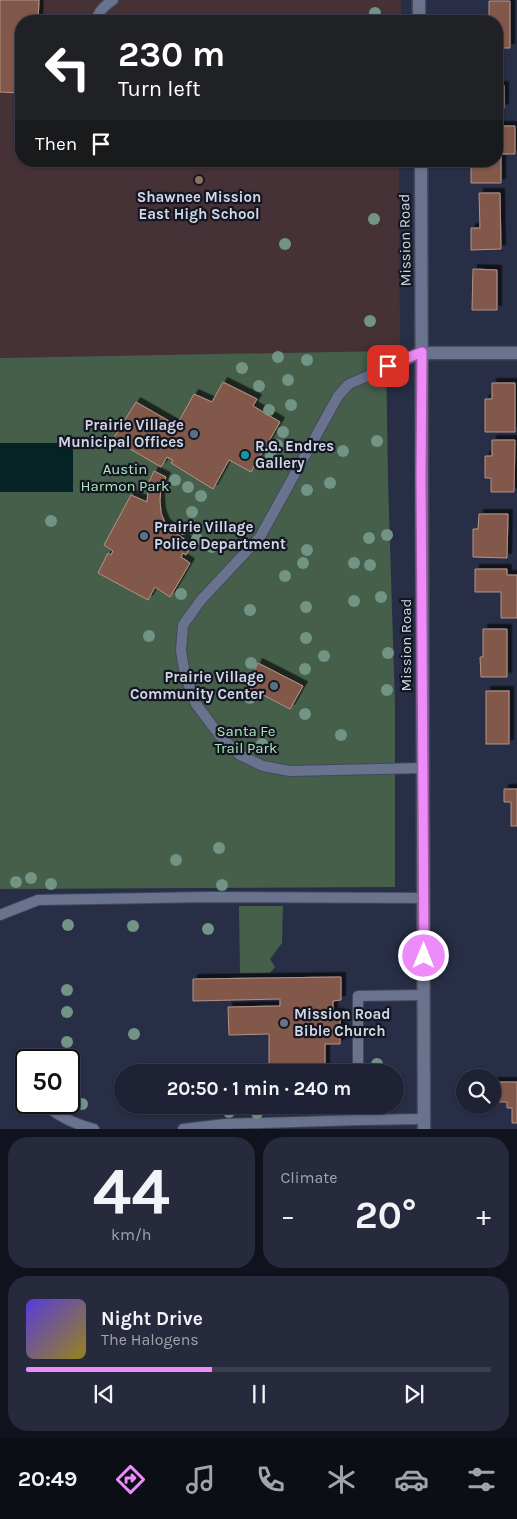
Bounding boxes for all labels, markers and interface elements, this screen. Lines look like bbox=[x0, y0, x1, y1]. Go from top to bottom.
text: 230 m bbox=[118, 34, 225, 75]
icon: left bbox=[35, 35, 100, 100]
text: Turn left bbox=[118, 76, 201, 102]
icon: arrive bbox=[87, 130, 115, 158]
text: Then bbox=[35, 133, 77, 155]
marker: Shawnee Mission East High School bbox=[193, 174, 205, 186]
place label: Shawnee Mission East High School bbox=[137, 188, 261, 223]
street label: Mission Road bbox=[395, 193, 415, 287]
pin bbox=[367, 345, 409, 387]
icon: arrive bbox=[374, 352, 402, 380]
place label: Prairie Village Municipal Offices bbox=[58, 416, 184, 451]
marker: Prairie Village Municipal Offices bbox=[188, 428, 200, 440]
place label: R.G. Endres Gallery bbox=[255, 437, 334, 472]
marker: R.G. Endres Gallery bbox=[239, 449, 251, 461]
park label: Austin Harmon Park bbox=[81, 460, 170, 495]
place label: Prairie Village Police Department bbox=[154, 518, 286, 553]
marker: Prairie Village Police Department bbox=[138, 530, 150, 542]
street label: Mission Road bbox=[397, 599, 415, 691]
place label: Prairie Village Community Center bbox=[130, 668, 264, 703]
marker: Prairie Village Community Center bbox=[268, 680, 280, 692]
park label: Santa Fe Trail Park bbox=[215, 722, 277, 757]
position arrow bbox=[397, 929, 449, 981]
place label: Mission Road Bible Church bbox=[294, 1005, 391, 1040]
marker: Mission Road Bible Church bbox=[278, 1017, 290, 1029]
speed limit sign: 50 bbox=[15, 1049, 80, 1114]
map controls bbox=[456, 1069, 501, 1114]
button: search bbox=[456, 1069, 501, 1114]
text: 20:50 · 1 min · 240 m bbox=[167, 1078, 351, 1100]
text: 44 bbox=[93, 1154, 170, 1230]
text: Climate bbox=[281, 1168, 338, 1187]
text: 20° bbox=[355, 1193, 417, 1238]
text: − bbox=[281, 1199, 295, 1232]
text: + bbox=[476, 1199, 491, 1232]
text: km/h bbox=[111, 1225, 152, 1244]
text: Night Drive bbox=[101, 1308, 203, 1330]
text: The Halogens bbox=[101, 1330, 199, 1349]
icon: previous bbox=[90, 1380, 118, 1408]
icon: pause bbox=[245, 1380, 273, 1408]
icon: next bbox=[400, 1380, 428, 1408]
icon: directions bbox=[113, 1462, 148, 1497]
icon: music bbox=[183, 1462, 218, 1497]
icon: phone bbox=[253, 1462, 288, 1497]
icon: climate bbox=[324, 1462, 359, 1497]
icon: car bbox=[394, 1462, 429, 1497]
icon: filters bbox=[464, 1462, 499, 1497]
text: 20:49 bbox=[18, 1466, 77, 1492]

